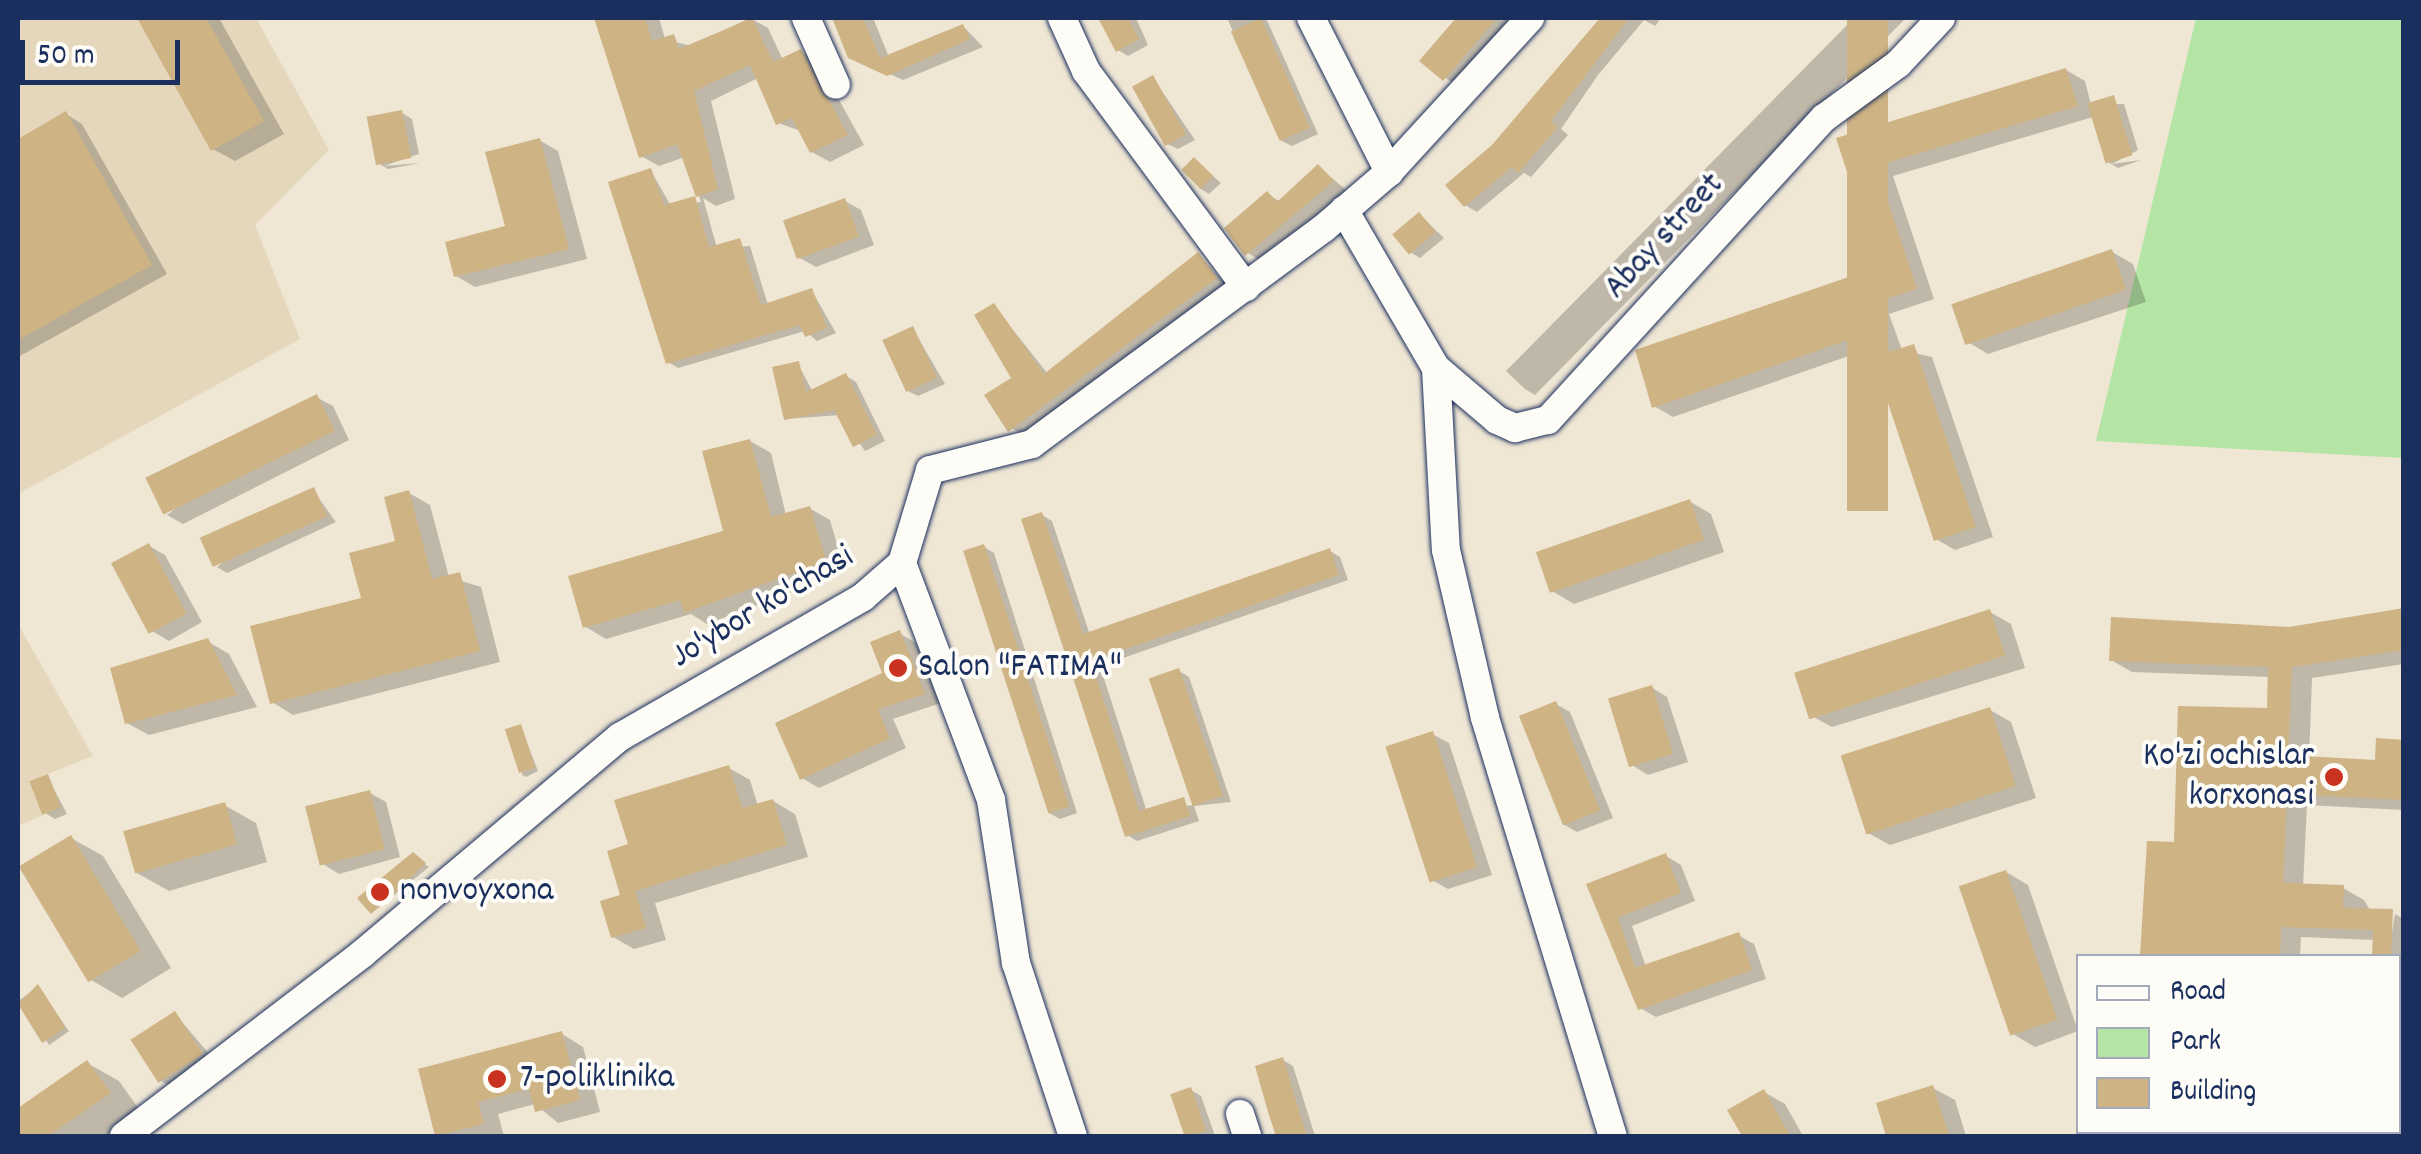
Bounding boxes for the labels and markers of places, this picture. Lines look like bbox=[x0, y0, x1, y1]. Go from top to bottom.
place label: Salon "FATIMA" bbox=[918, 647, 1122, 689]
marker: Salon "FATIMA" bbox=[887, 657, 909, 679]
place label: Ko'zi ochislar korxonasi bbox=[2143, 736, 2314, 818]
marker: Ko'zi ochislar korxonasi bbox=[2323, 766, 2345, 788]
place label: nonvoyxona bbox=[400, 871, 553, 913]
marker: nonvoyxona bbox=[369, 881, 391, 903]
place label: 7-poliklinika bbox=[520, 1058, 674, 1100]
marker: 7-poliklinika bbox=[484, 1066, 510, 1092]

